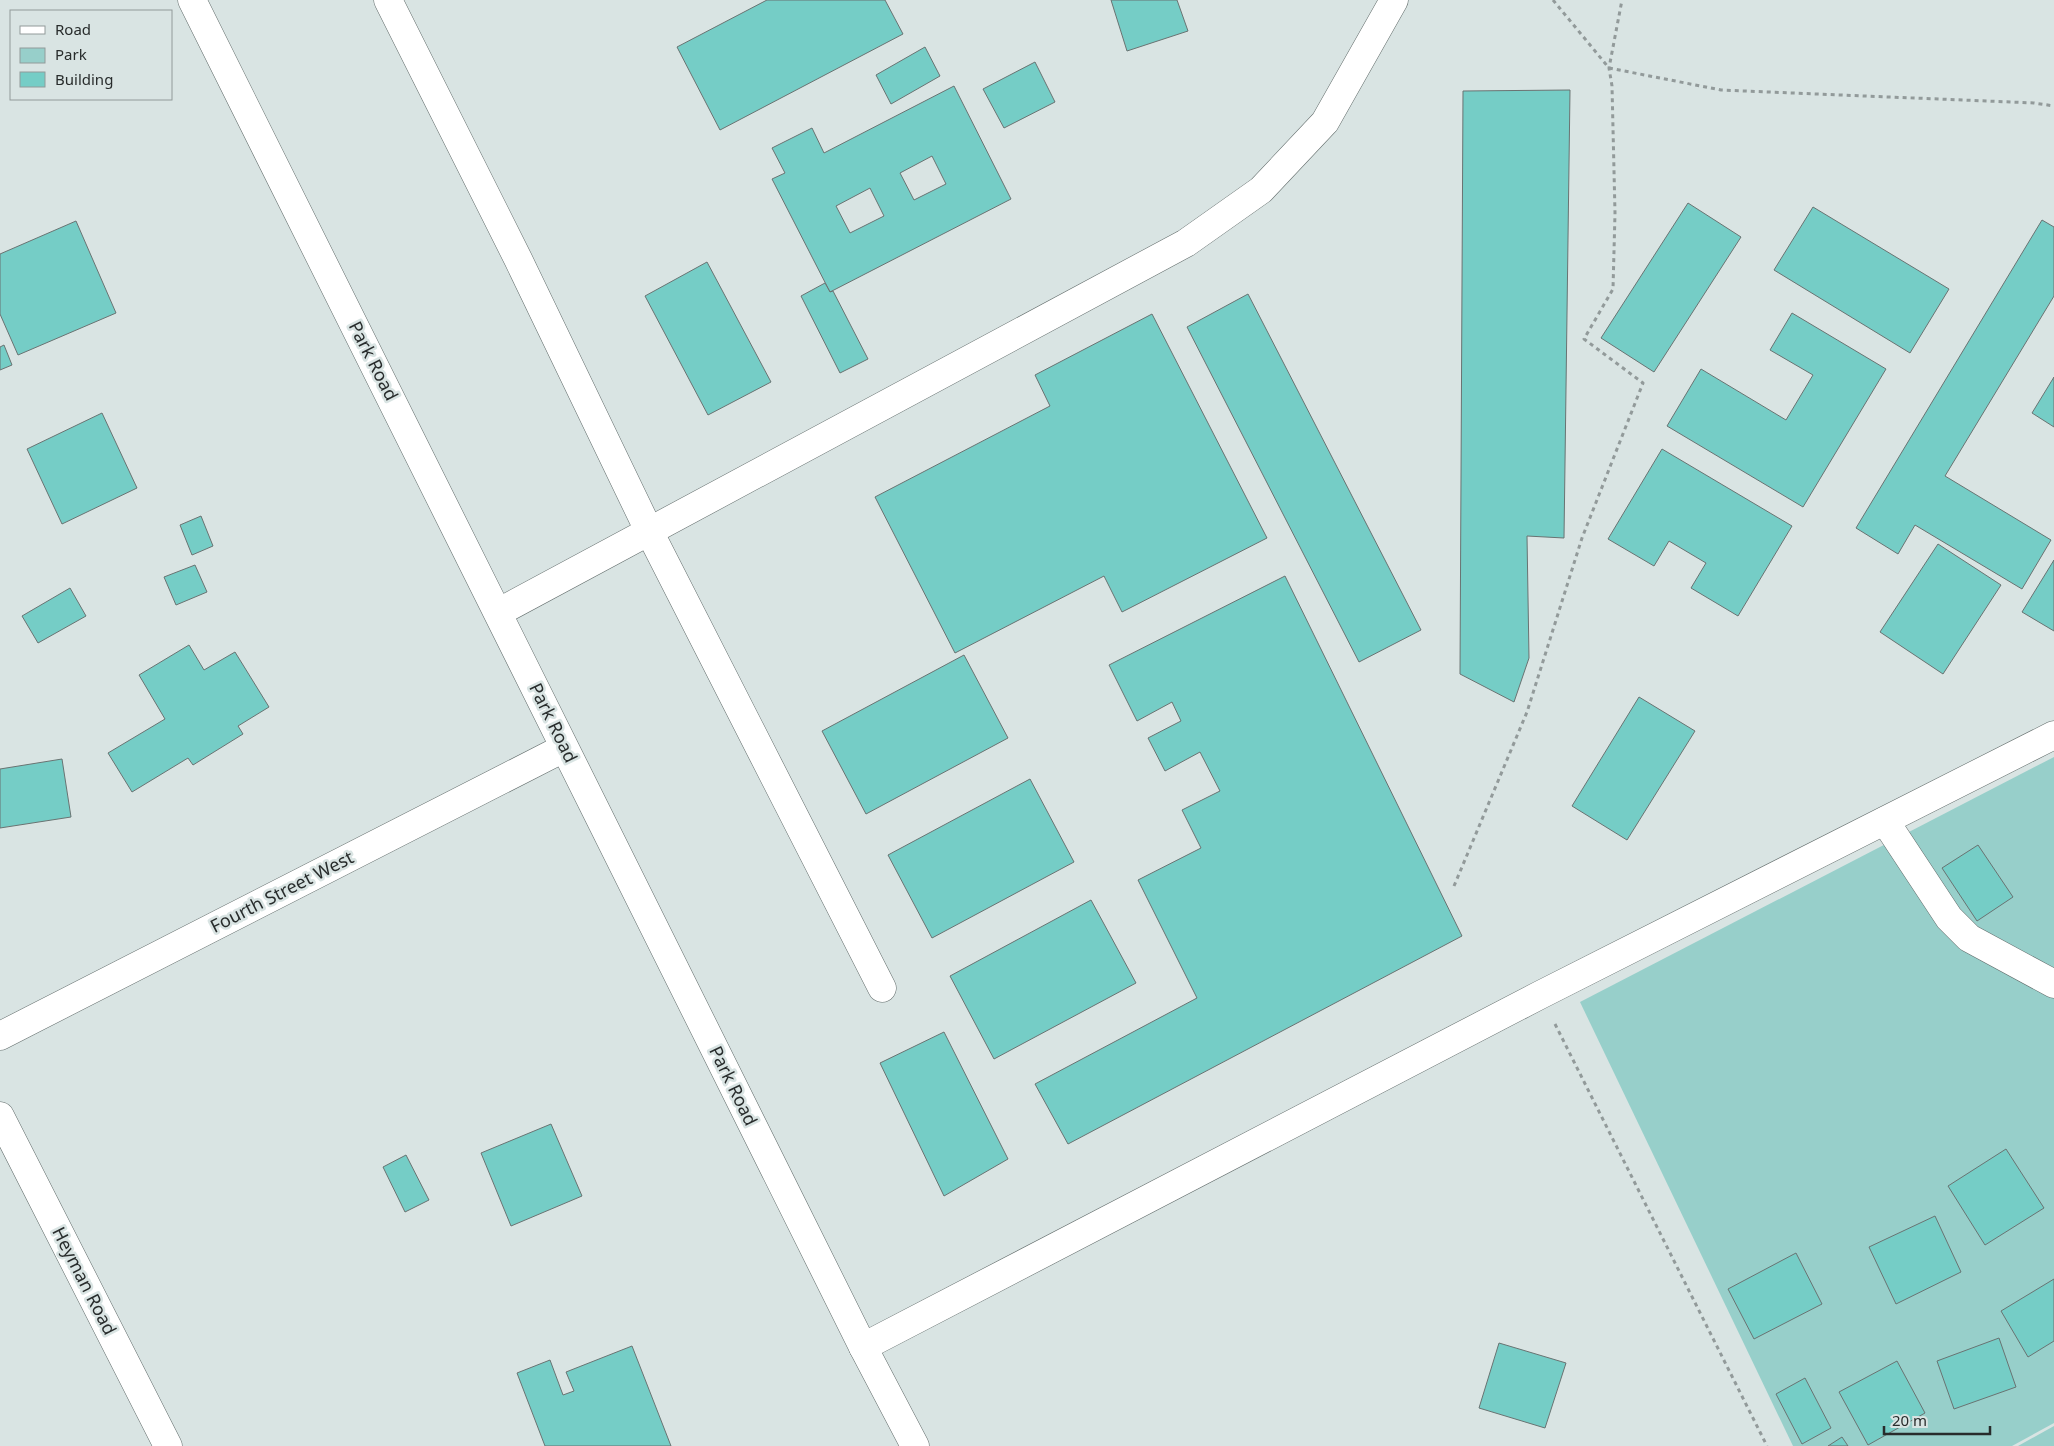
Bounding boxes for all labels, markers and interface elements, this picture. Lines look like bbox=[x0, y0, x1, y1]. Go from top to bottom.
legend bbox=[10, 10, 172, 100]
text: Road bbox=[55, 19, 91, 39]
text: Park bbox=[55, 44, 87, 64]
text: Building bbox=[55, 69, 113, 89]
street label: Park Road bbox=[344, 317, 404, 404]
street label: Park Road bbox=[524, 679, 584, 766]
street label: Fourth Street West bbox=[206, 844, 358, 938]
street label: Park Road bbox=[704, 1042, 764, 1129]
street label: Heyman Road bbox=[47, 1222, 122, 1339]
scale bar bbox=[1884, 1404, 1990, 1436]
text: 20 m bbox=[1892, 1410, 1927, 1430]

